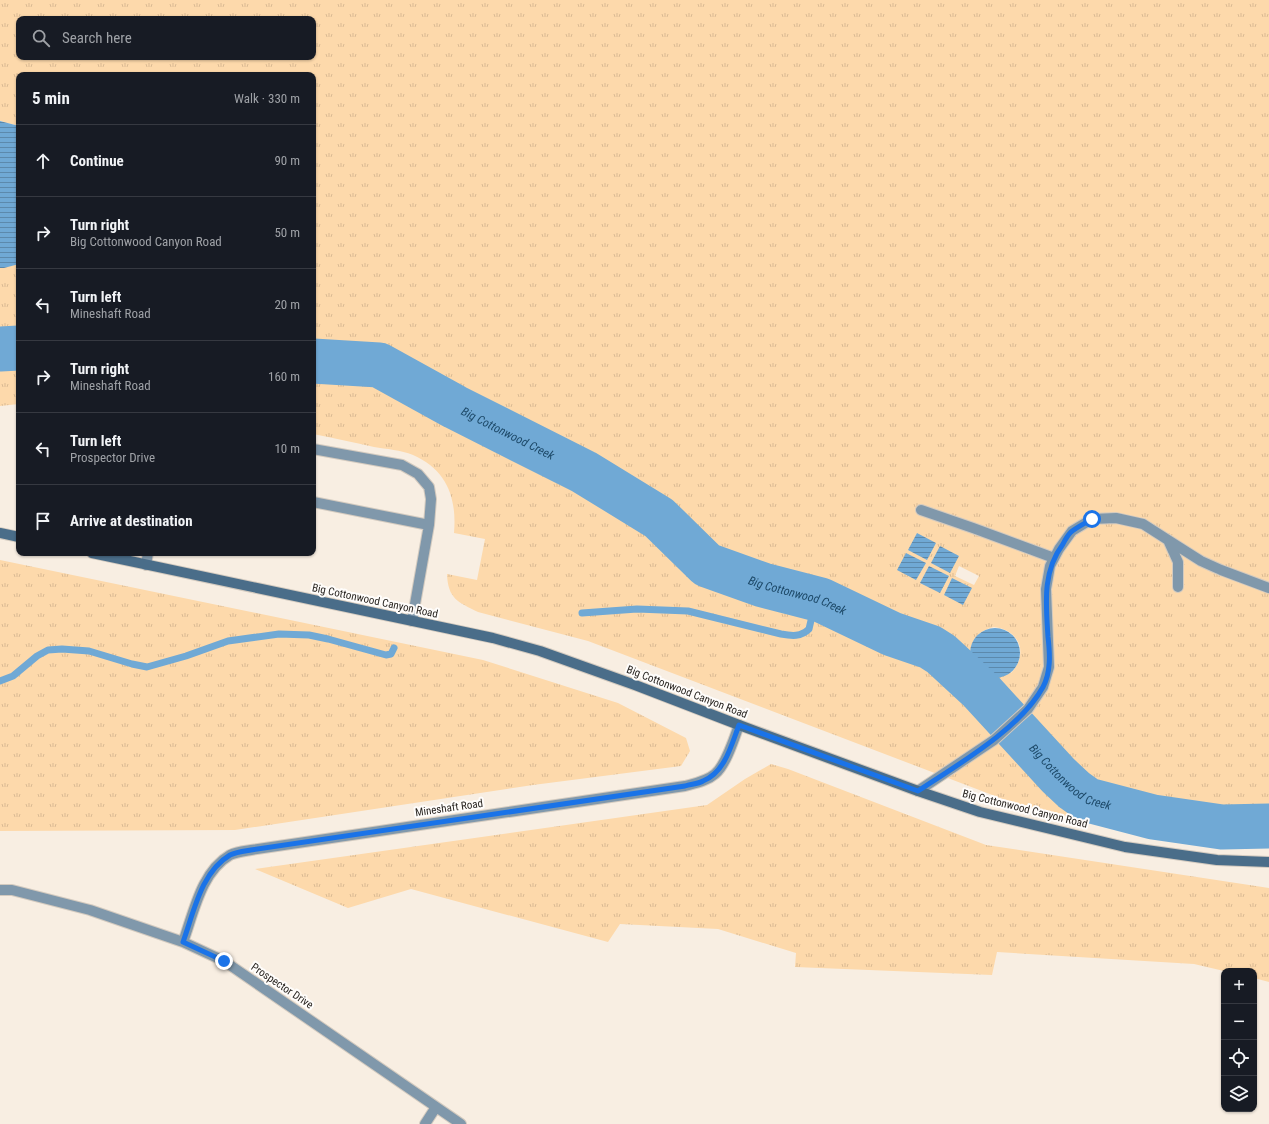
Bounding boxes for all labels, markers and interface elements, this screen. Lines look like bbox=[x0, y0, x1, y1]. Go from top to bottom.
search box bbox=[16, 16, 316, 60]
icon: search bbox=[30, 27, 52, 49]
text: Search here bbox=[62, 29, 132, 47]
text: 5 min bbox=[32, 88, 70, 108]
text: Walk · 330 m bbox=[234, 91, 300, 106]
icon: ahead bbox=[32, 150, 54, 172]
text: Continue bbox=[70, 152, 124, 170]
text: 90 m bbox=[274, 153, 300, 168]
text: Turn right bbox=[70, 216, 129, 234]
icon: right bbox=[32, 222, 54, 244]
text: 50 m bbox=[274, 225, 300, 240]
text: Big Cottonwood Canyon Road bbox=[70, 234, 222, 249]
text: Turn left bbox=[70, 288, 121, 306]
icon: left bbox=[32, 294, 54, 316]
text: 20 m bbox=[274, 297, 300, 312]
text: Mineshaft Road bbox=[70, 306, 151, 321]
text: Turn right bbox=[70, 360, 129, 378]
icon: right bbox=[32, 366, 54, 388]
text: 160 m bbox=[268, 369, 300, 384]
text: Mineshaft Road bbox=[70, 378, 151, 393]
water label: Big Cottonwood Creek bbox=[459, 404, 557, 463]
text: Turn left bbox=[70, 432, 121, 450]
icon: left bbox=[32, 438, 54, 460]
text: 10 m bbox=[274, 441, 300, 456]
text: Prospector Drive bbox=[70, 450, 155, 465]
icon: arrive bbox=[32, 510, 54, 532]
route start bbox=[1083, 510, 1101, 528]
text: Arrive at destination bbox=[70, 512, 193, 530]
water label: Big Cottonwood Creek bbox=[746, 573, 849, 618]
street label: Big Cottonwood Canyon Road bbox=[311, 581, 439, 621]
street label: Big Cottonwood Canyon Road bbox=[625, 663, 749, 721]
water label: Big Cottonwood Creek bbox=[1026, 741, 1113, 813]
street label: Big Cottonwood Canyon Road bbox=[961, 787, 1089, 831]
street label: Mineshaft Road bbox=[414, 797, 484, 819]
route end bbox=[215, 952, 233, 970]
street label: Prospector Drive bbox=[249, 960, 315, 1012]
map controls bbox=[1221, 968, 1257, 1112]
button: + bbox=[1221, 968, 1257, 1004]
button: − bbox=[1221, 1004, 1257, 1040]
button: locate bbox=[1221, 1040, 1257, 1076]
button: layers bbox=[1221, 1076, 1257, 1112]

